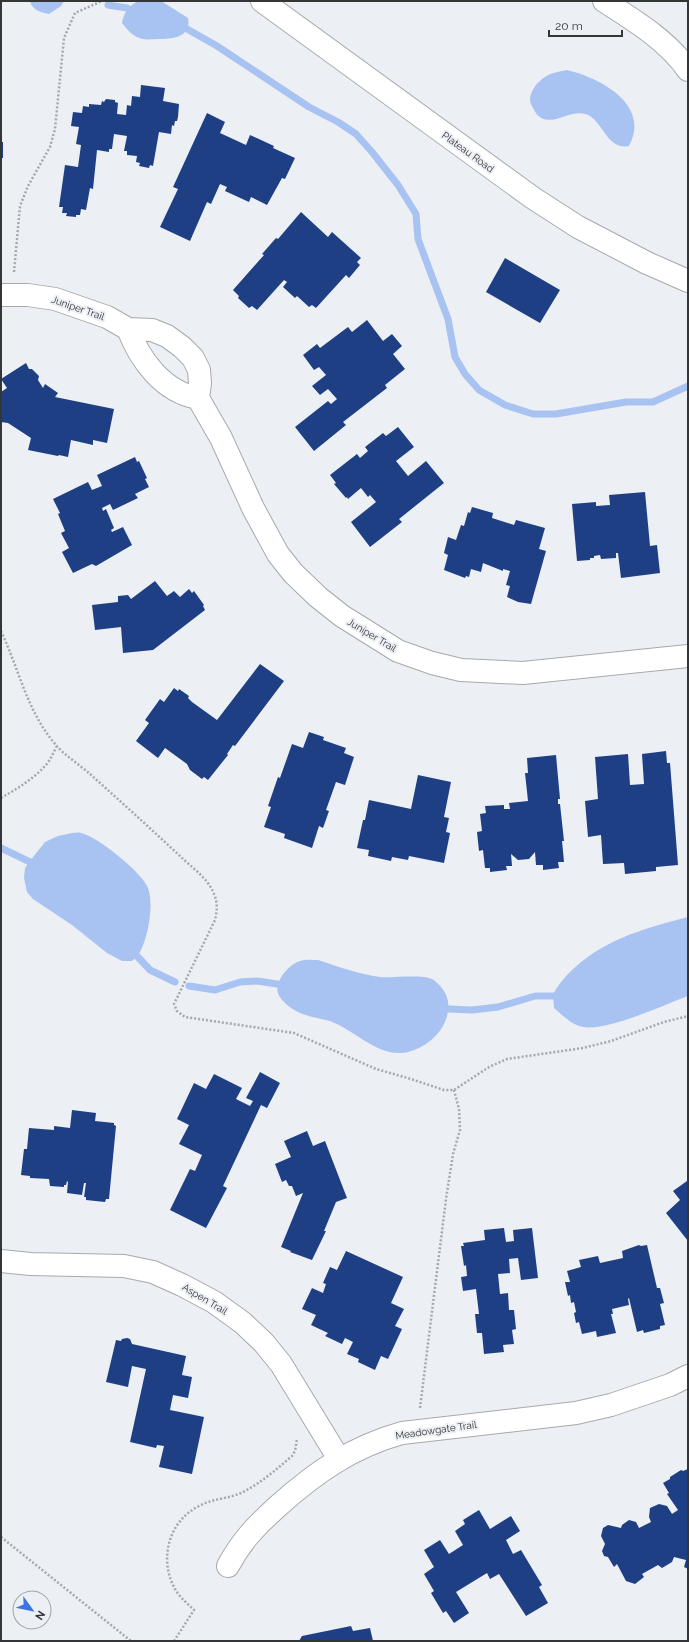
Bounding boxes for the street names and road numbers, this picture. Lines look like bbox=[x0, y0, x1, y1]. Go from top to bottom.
street label: Plateau Road bbox=[440, 129, 496, 175]
street label: Juniper Trail bbox=[50, 294, 106, 322]
street label: Juniper Trail bbox=[345, 616, 399, 654]
street label: Aspen Trail bbox=[180, 1281, 230, 1317]
street label: Meadowgate Trail bbox=[395, 1419, 478, 1441]

